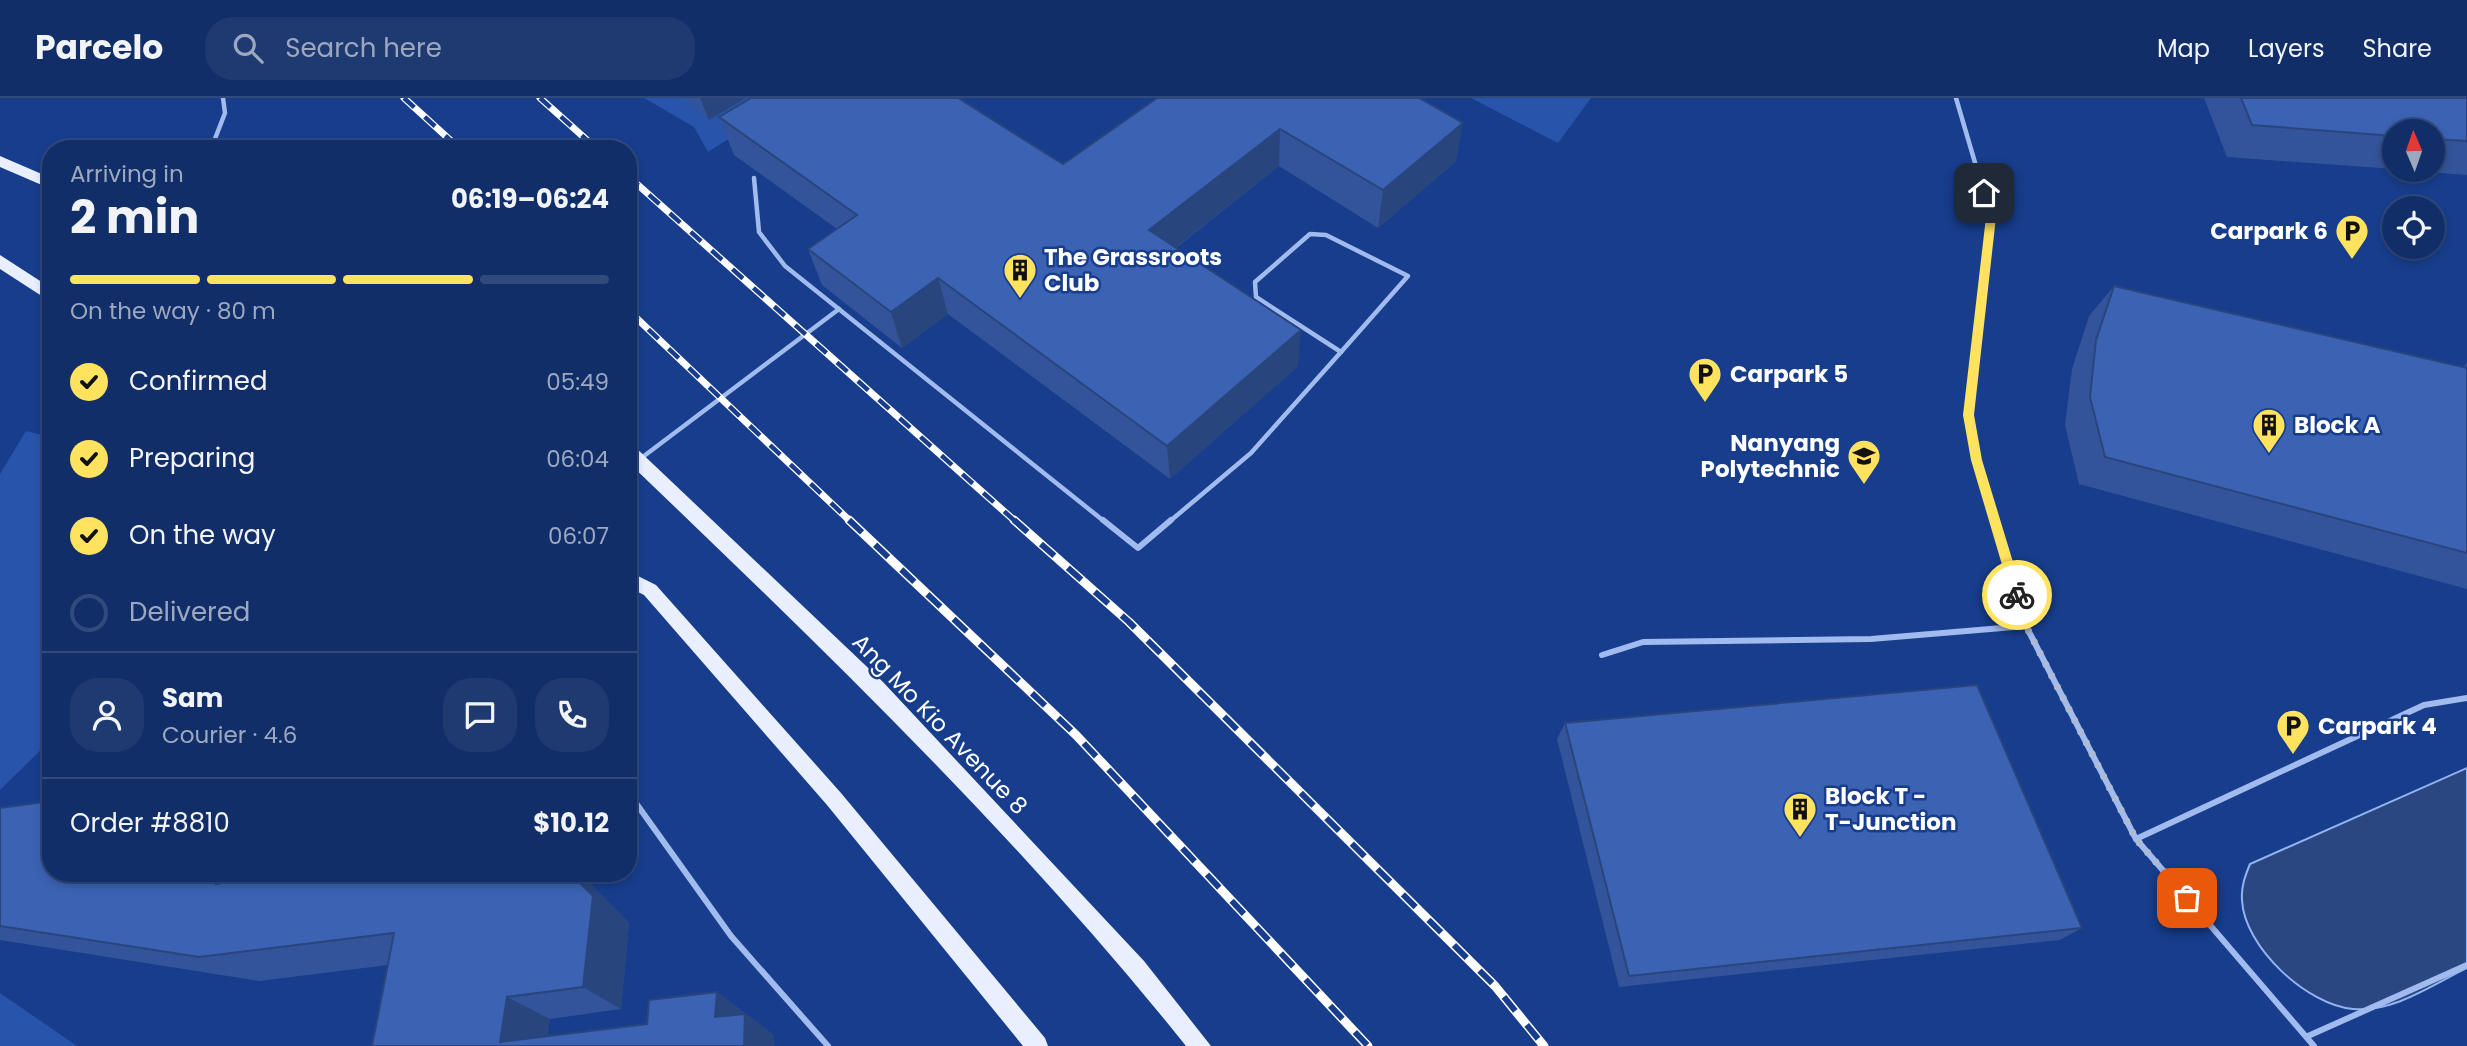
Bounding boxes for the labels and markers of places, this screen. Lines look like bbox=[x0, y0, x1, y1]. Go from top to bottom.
pin bbox=[1954, 163, 2014, 223]
parking icon: Carpark 6 bbox=[2333, 212, 2371, 261]
place label: Carpark 6 bbox=[2210, 215, 2328, 247]
place label: The Grassroots Club bbox=[1044, 241, 1222, 299]
building icon: The Grassroots Club bbox=[1001, 251, 1039, 300]
parking icon: Carpark 5 bbox=[1686, 355, 1724, 404]
place label: Carpark 5 bbox=[1730, 358, 1848, 390]
building icon: Block A bbox=[2250, 406, 2288, 455]
place label: Block A bbox=[2294, 409, 2381, 441]
place label: Nanyang Polytechnic bbox=[1701, 427, 1840, 485]
school or university icon: Nanyang Polytechnic bbox=[1845, 437, 1883, 486]
parking icon: Carpark 4 bbox=[2274, 707, 2312, 756]
place label: Carpark 4 bbox=[2318, 710, 2437, 742]
place label: Block T - T-Junction bbox=[1825, 780, 1956, 838]
building icon: Block T - T-Junction bbox=[1781, 790, 1819, 839]
pin bbox=[2157, 868, 2217, 928]

